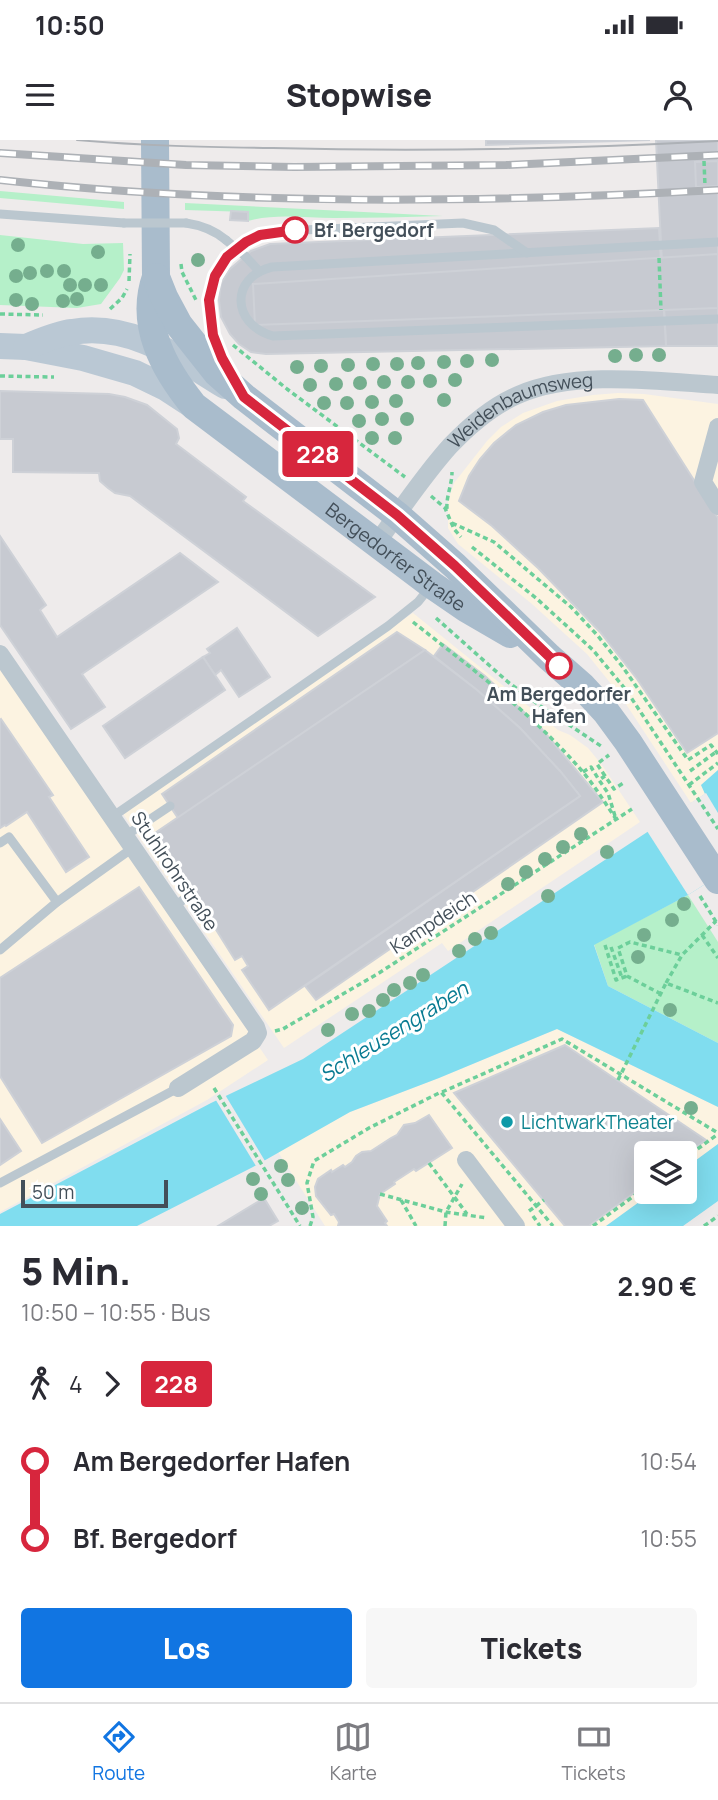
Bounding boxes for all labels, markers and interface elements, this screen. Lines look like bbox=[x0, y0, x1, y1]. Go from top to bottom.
text: 10:50 bbox=[35, 7, 105, 43]
text: Stopwise bbox=[286, 73, 432, 117]
icon: menu bbox=[21, 76, 59, 114]
icon: person bbox=[659, 76, 697, 114]
marker: Bf. Bergedorf bbox=[282, 217, 308, 243]
place label: Bf. Bergedorf bbox=[314, 217, 434, 243]
street label: Weidenbaumsweg bbox=[442, 367, 594, 454]
line badge: 228 bbox=[278, 431, 358, 477]
text: 228 bbox=[296, 437, 340, 470]
street label: Bergedorfer Straße bbox=[320, 497, 471, 617]
marker: Am Bergedorfer Hafen bbox=[546, 653, 572, 679]
place label: Am Bergedorfer Hafen bbox=[487, 681, 632, 729]
street label: Stuhlrohrstraße bbox=[125, 806, 225, 936]
street label: Kampdeich bbox=[385, 884, 481, 960]
water label: Schleusengraben bbox=[314, 973, 474, 1088]
place label: LichtwarkTheater bbox=[521, 1109, 675, 1135]
marker: LichtwarkTheater bbox=[499, 1114, 515, 1130]
map controls bbox=[634, 1141, 697, 1204]
button: layers bbox=[634, 1141, 697, 1204]
scale bar bbox=[21, 1177, 168, 1209]
text: 50 m bbox=[32, 1179, 74, 1205]
text: 5 Min. bbox=[21, 1244, 131, 1296]
text: 2.90 € bbox=[617, 1268, 697, 1304]
text: 10:50 – 10:55 · Bus bbox=[21, 1296, 211, 1328]
icon: walk bbox=[21, 1365, 59, 1403]
icon: forward bbox=[93, 1365, 131, 1403]
text: 228 bbox=[155, 1367, 198, 1400]
text: 4 bbox=[69, 1368, 83, 1400]
text: Am Bergedorfer Hafen bbox=[73, 1443, 350, 1479]
text: 10:54 bbox=[640, 1445, 697, 1477]
text: Bf. Bergedorf bbox=[73, 1520, 237, 1556]
text: 10:55 bbox=[641, 1522, 697, 1554]
button: Los bbox=[21, 1608, 352, 1688]
button: Tickets bbox=[366, 1608, 697, 1688]
tab: Route bbox=[92, 1718, 145, 1786]
tab: Karte bbox=[330, 1718, 377, 1786]
tab: Tickets bbox=[561, 1718, 626, 1786]

